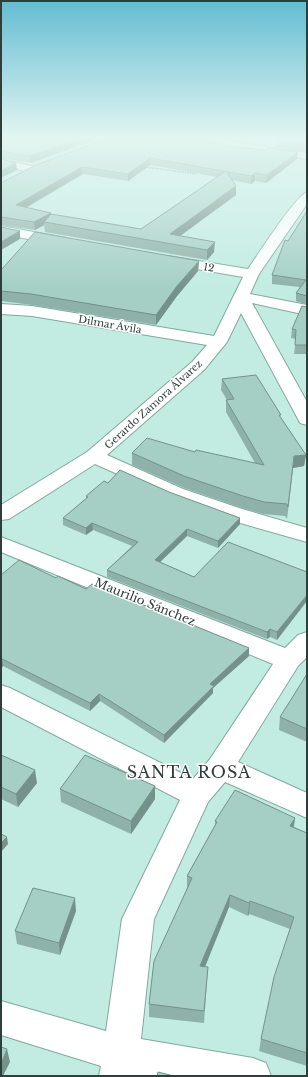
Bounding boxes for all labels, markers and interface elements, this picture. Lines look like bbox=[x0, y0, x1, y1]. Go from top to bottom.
street label: 12 bbox=[203, 260, 215, 275]
street label: Dilmar Ávila bbox=[77, 312, 143, 337]
street label: Gerardo Zamora Álvarez bbox=[101, 356, 205, 452]
street label: Maurilio Sánchez bbox=[92, 574, 198, 629]
district label: SANTA ROSA bbox=[127, 762, 251, 782]

